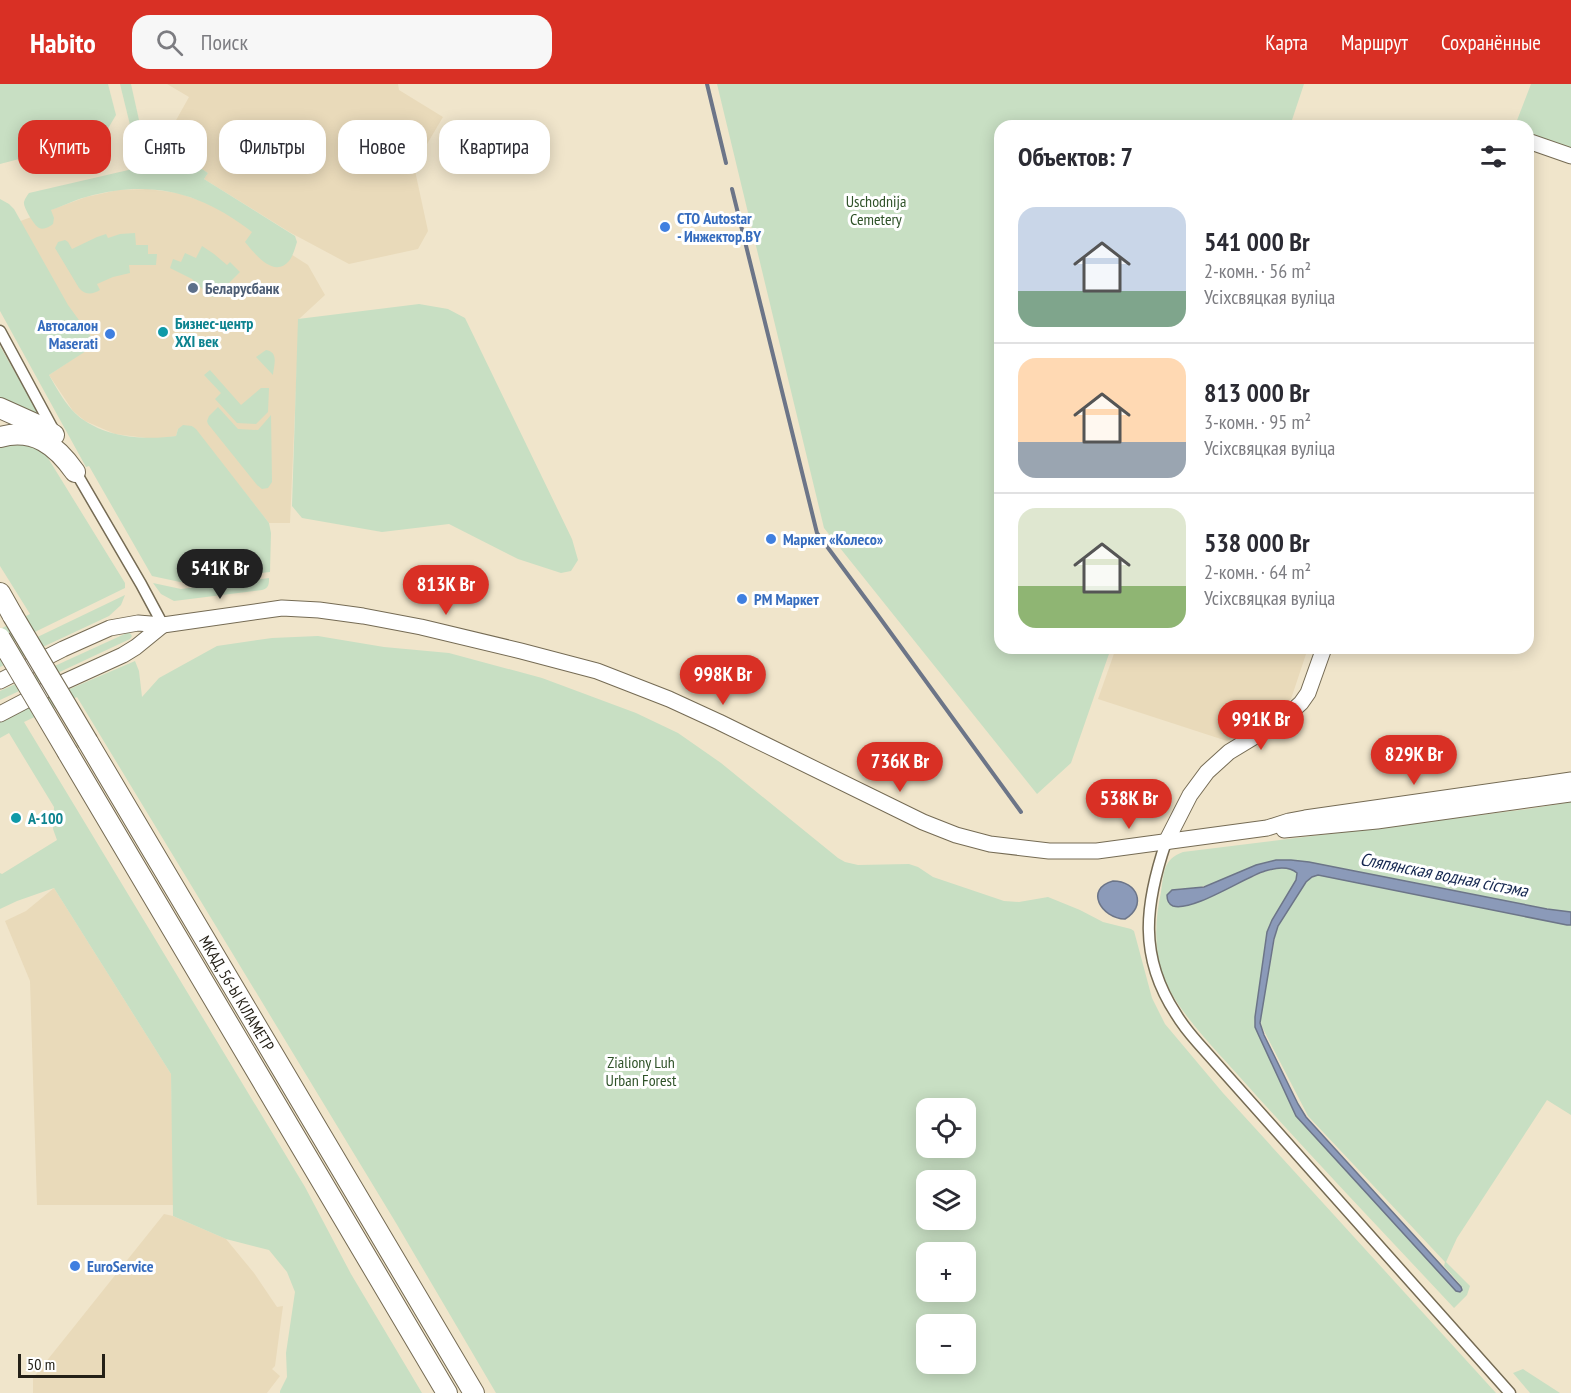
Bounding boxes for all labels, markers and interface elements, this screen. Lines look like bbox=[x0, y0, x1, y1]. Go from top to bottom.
search box bbox=[132, 15, 552, 69]
text: Habito bbox=[30, 24, 96, 61]
icon: search bbox=[153, 26, 186, 59]
text: Поиск bbox=[201, 28, 248, 56]
text: Карта bbox=[1265, 29, 1308, 56]
text: Маршрут bbox=[1341, 29, 1408, 56]
text: Сохранённые bbox=[1441, 29, 1541, 56]
chip: Купить bbox=[18, 120, 111, 174]
chip: Снять bbox=[123, 120, 207, 174]
chip: Фильтры bbox=[219, 120, 326, 174]
chip: Новое bbox=[338, 120, 427, 174]
chip: Квартира bbox=[439, 120, 550, 174]
text: Объектов: 7 bbox=[1018, 140, 1133, 173]
icon: filters bbox=[1477, 140, 1510, 173]
park label: Uschodnija Cemetery bbox=[846, 191, 906, 229]
place label: СТО Autostar - Инжектор.BY bbox=[677, 208, 761, 246]
marker: СТО Autostar - Инжектор.BY bbox=[658, 220, 672, 234]
text: 541 000 Br bbox=[1204, 225, 1310, 258]
icon: home bbox=[1066, 231, 1138, 303]
text: 2-комн. · 56 m² bbox=[1204, 258, 1311, 284]
place label: Беларусбанк bbox=[205, 278, 280, 298]
marker: Беларусбанк bbox=[186, 281, 200, 295]
text: Усіхсвяцкая вуліца bbox=[1204, 284, 1335, 310]
place label: Бизнес-центр XXI век bbox=[175, 313, 253, 351]
place label: Автосалон Maserati bbox=[36, 315, 98, 353]
marker: Бизнес-центр XXI век bbox=[156, 325, 170, 339]
marker: Автосалон Maserati bbox=[103, 327, 117, 341]
text: 813 000 Br bbox=[1204, 376, 1310, 409]
icon: home bbox=[1066, 382, 1138, 454]
text: 3-комн. · 95 m² bbox=[1204, 409, 1311, 435]
text: Усіхсвяцкая вуліца bbox=[1204, 435, 1335, 461]
text: 538 000 Br bbox=[1204, 526, 1310, 559]
place label: Маркет «Колесо» bbox=[783, 529, 884, 549]
marker: Маркет «Колесо» bbox=[764, 532, 778, 546]
icon: home bbox=[1066, 532, 1138, 604]
pin: 541K Br bbox=[165, 549, 275, 600]
text: 541K Br bbox=[191, 555, 249, 581]
text: 2-комн. · 64 m² bbox=[1204, 559, 1311, 585]
pin: 813K Br bbox=[391, 565, 501, 616]
text: 813K Br bbox=[417, 571, 475, 597]
text: Усіхсвяцкая вуліца bbox=[1204, 585, 1335, 611]
place label: РМ Маркет bbox=[754, 589, 819, 609]
marker: РМ Маркет bbox=[735, 592, 749, 606]
pin: 998K Br bbox=[668, 655, 778, 706]
text: 998K Br bbox=[694, 661, 752, 687]
pin: 991K Br bbox=[1206, 700, 1316, 751]
text: 991K Br bbox=[1232, 706, 1290, 732]
pin: 829K Br bbox=[1359, 735, 1469, 786]
text: 829K Br bbox=[1385, 741, 1443, 767]
pin: 736K Br bbox=[845, 742, 955, 793]
text: 736K Br bbox=[871, 748, 929, 774]
pin: 538K Br bbox=[1074, 779, 1184, 830]
text: 538K Br bbox=[1100, 785, 1158, 811]
place label: A-100 bbox=[27, 808, 64, 828]
marker: A-100 bbox=[9, 811, 23, 825]
water label: Сляпянская водная сістэма bbox=[1358, 847, 1531, 902]
street label: МКАД, 56-Ы КІЛАМЕТР bbox=[195, 932, 279, 1054]
park label: Zialiony Luh Urban Forest bbox=[606, 1052, 677, 1090]
map controls bbox=[916, 1098, 976, 1374]
button: locate bbox=[916, 1098, 976, 1158]
button: layers bbox=[916, 1170, 976, 1230]
button: + bbox=[916, 1242, 976, 1302]
place label: EuroService bbox=[87, 1256, 154, 1276]
marker: EuroService bbox=[68, 1259, 82, 1273]
button: − bbox=[916, 1314, 976, 1374]
scale bar bbox=[18, 1351, 105, 1378]
text: 50 m bbox=[27, 1354, 55, 1374]

